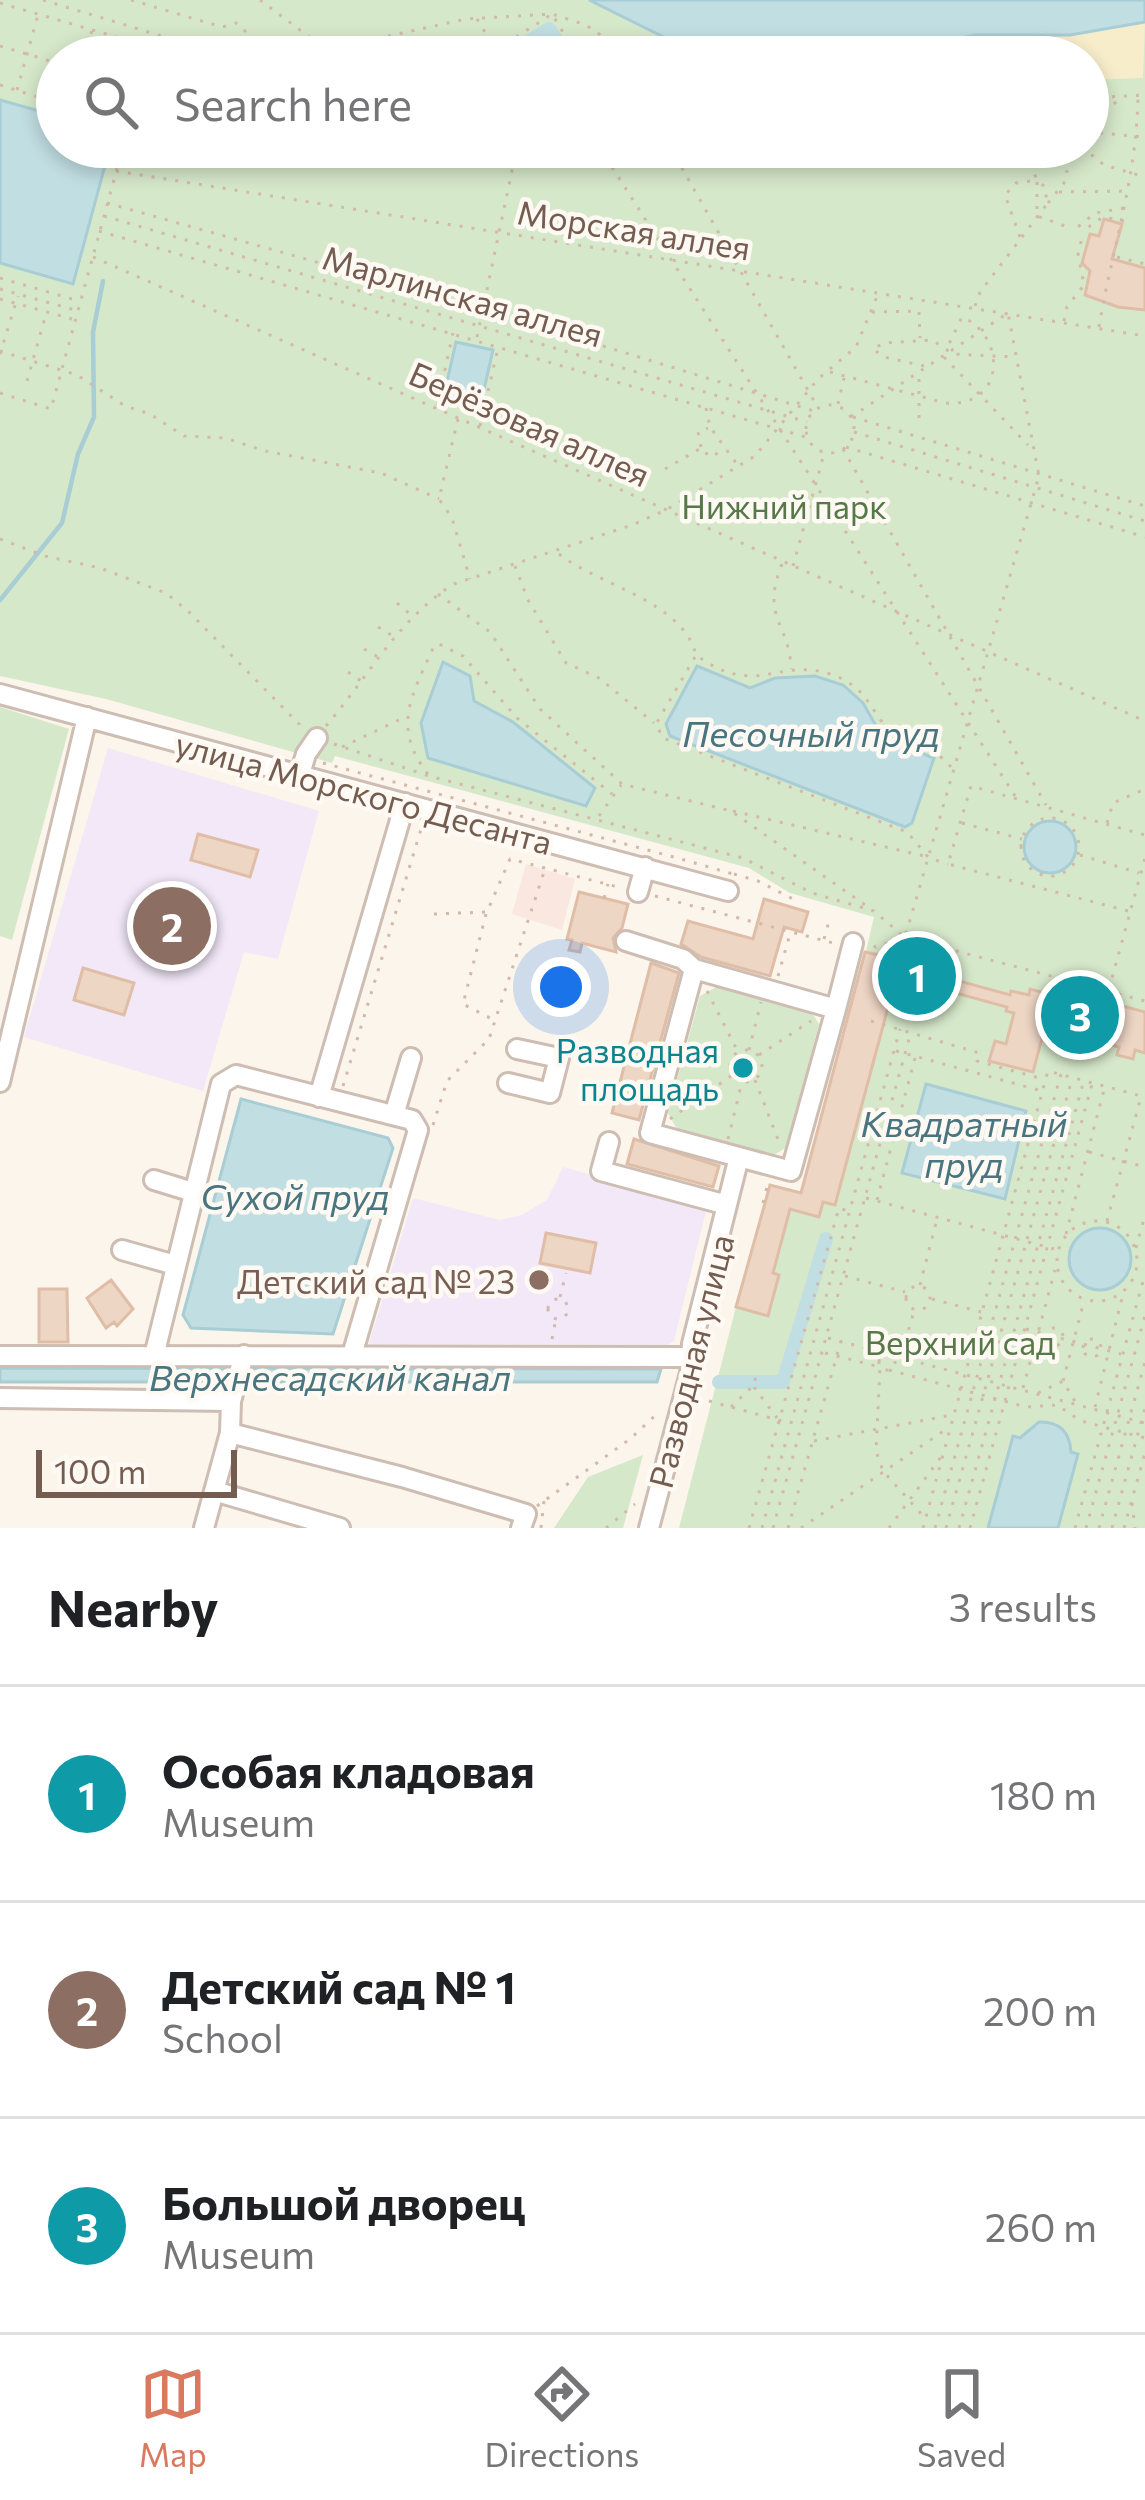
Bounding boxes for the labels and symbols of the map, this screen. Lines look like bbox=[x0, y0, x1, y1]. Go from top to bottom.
street label: Морская аллея bbox=[515, 190, 753, 268]
street label: Марлинская аллея bbox=[318, 235, 608, 355]
street label: Берёзовая аллея bbox=[403, 352, 657, 494]
park label: Нижний парк bbox=[681, 485, 887, 526]
water label: Песочный пруд bbox=[682, 710, 940, 754]
street label: улица Морского Десанта bbox=[171, 722, 557, 862]
pin: 2 bbox=[133, 881, 211, 971]
pin: 1 bbox=[878, 931, 956, 1021]
your location bbox=[531, 957, 591, 1017]
pin: 3 bbox=[1041, 970, 1119, 1060]
place label: Разводная площадь bbox=[556, 1029, 719, 1108]
marker: Разводная площадь bbox=[730, 1055, 756, 1081]
water label: Квадратный пруд bbox=[861, 1100, 1068, 1185]
water label: Сухой пруд bbox=[201, 1173, 390, 1217]
street label: Разводная улица bbox=[639, 1230, 741, 1492]
place label: Детский сад № 23 bbox=[237, 1260, 515, 1301]
marker: Детский сад № 23 bbox=[526, 1267, 552, 1293]
park label: Верхний сад bbox=[865, 1321, 1055, 1362]
water label: Верхнесадский канал bbox=[149, 1354, 511, 1398]
scale bar bbox=[36, 1444, 237, 1497]

